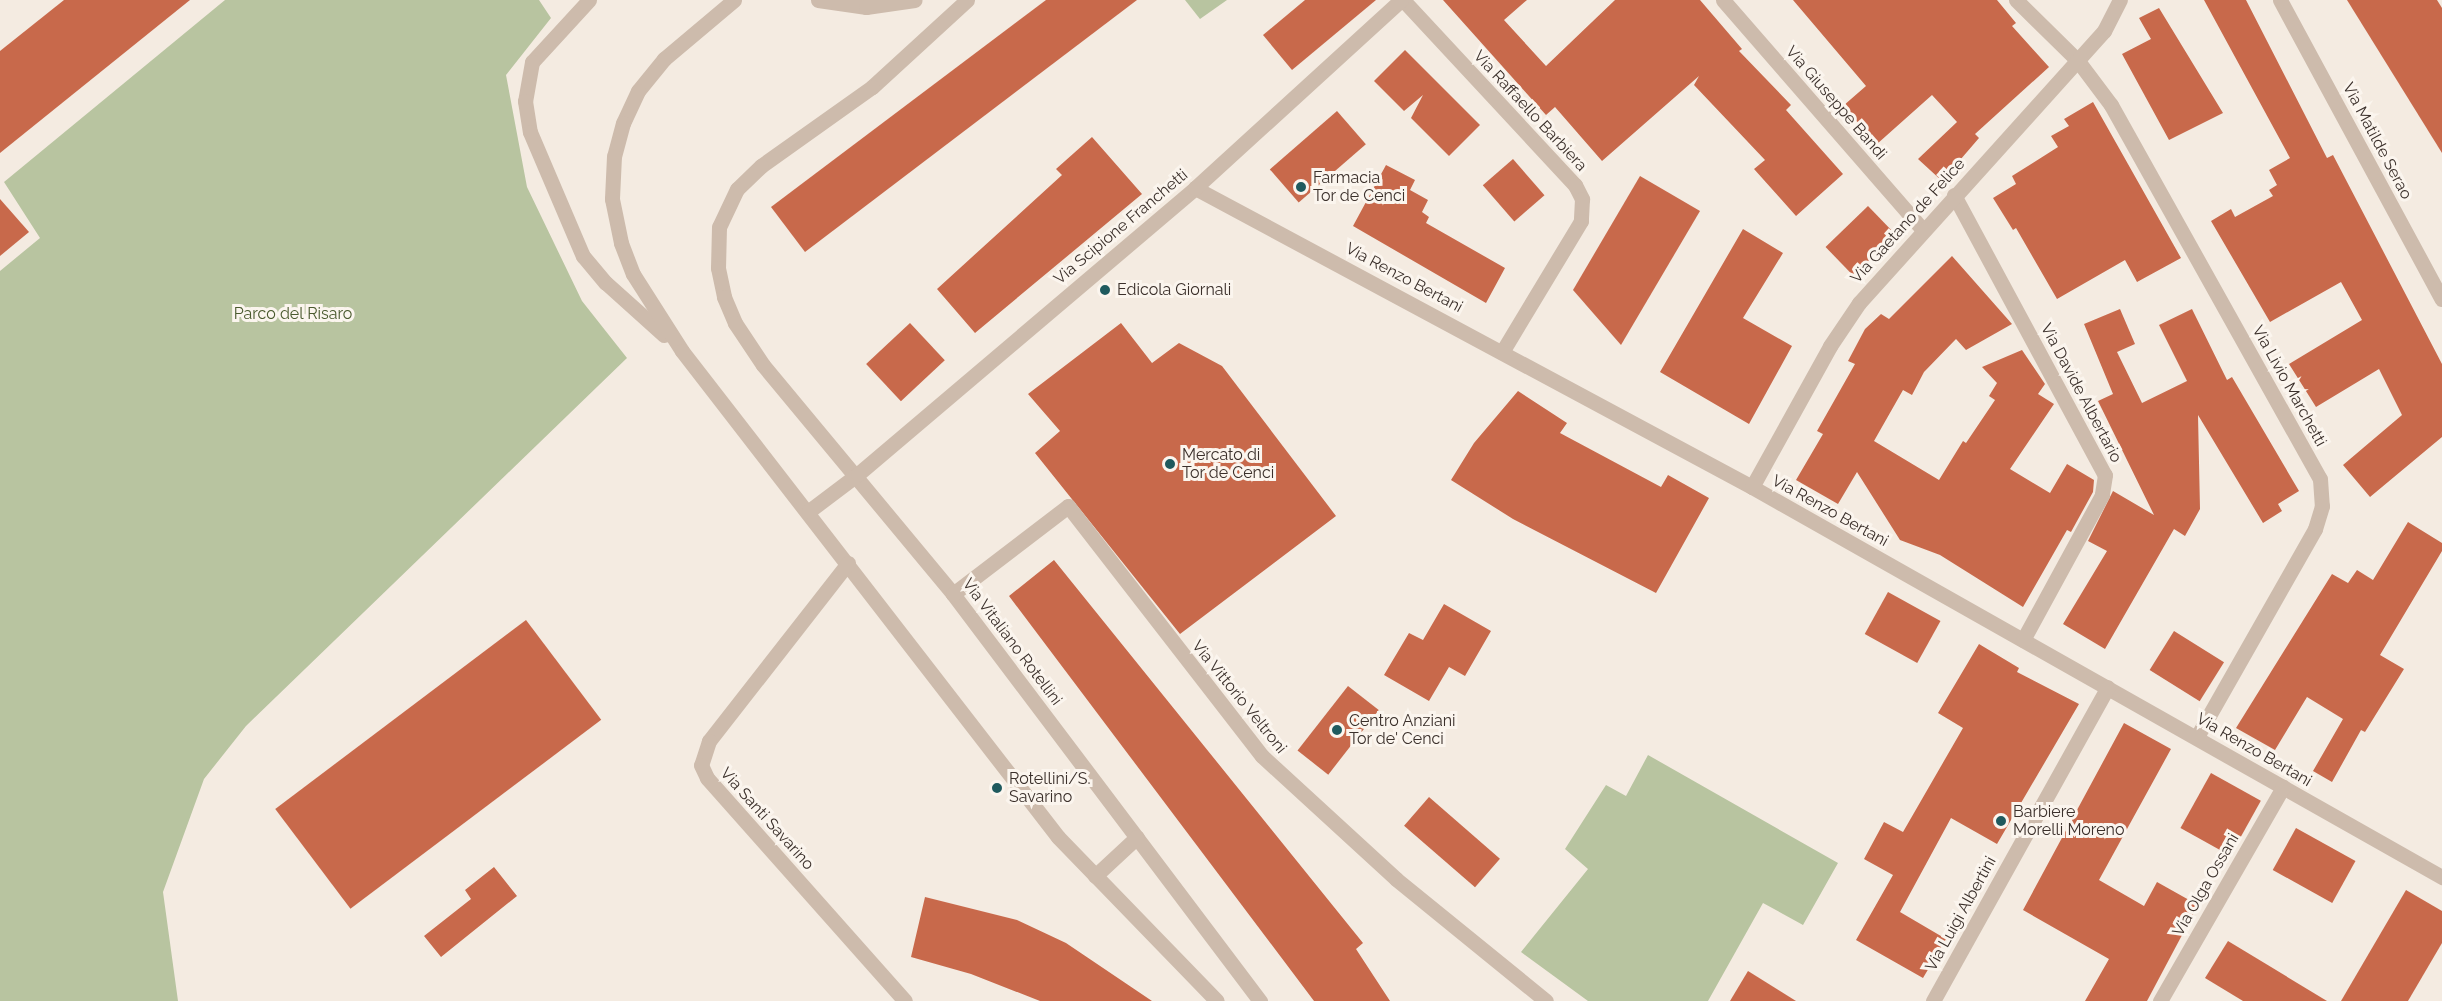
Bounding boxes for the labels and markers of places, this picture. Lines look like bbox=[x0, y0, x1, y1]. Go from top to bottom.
place label: Farmacia Tor de Cenci bbox=[1313, 168, 1406, 206]
marker: Farmacia Tor de Cenci bbox=[1294, 180, 1308, 194]
place label: Edicola Giornali bbox=[1117, 280, 1231, 300]
marker: Edicola Giornali bbox=[1098, 283, 1112, 297]
place label: Mercato di Tor de Cenci bbox=[1182, 445, 1275, 483]
marker: Mercato di Tor de Cenci bbox=[1163, 457, 1177, 471]
place label: Centro Anziani Tor de' Cenci bbox=[1349, 711, 1456, 749]
marker: Centro Anziani Tor de' Cenci bbox=[1330, 723, 1344, 737]
place label: Rotellini/S. Savarino bbox=[1009, 769, 1091, 807]
marker: Rotellini/S. Savarino bbox=[990, 781, 1004, 795]
place label: Barbiere Morelli Moreno bbox=[2013, 802, 2124, 840]
marker: Barbiere Morelli Moreno bbox=[1994, 814, 2008, 828]

